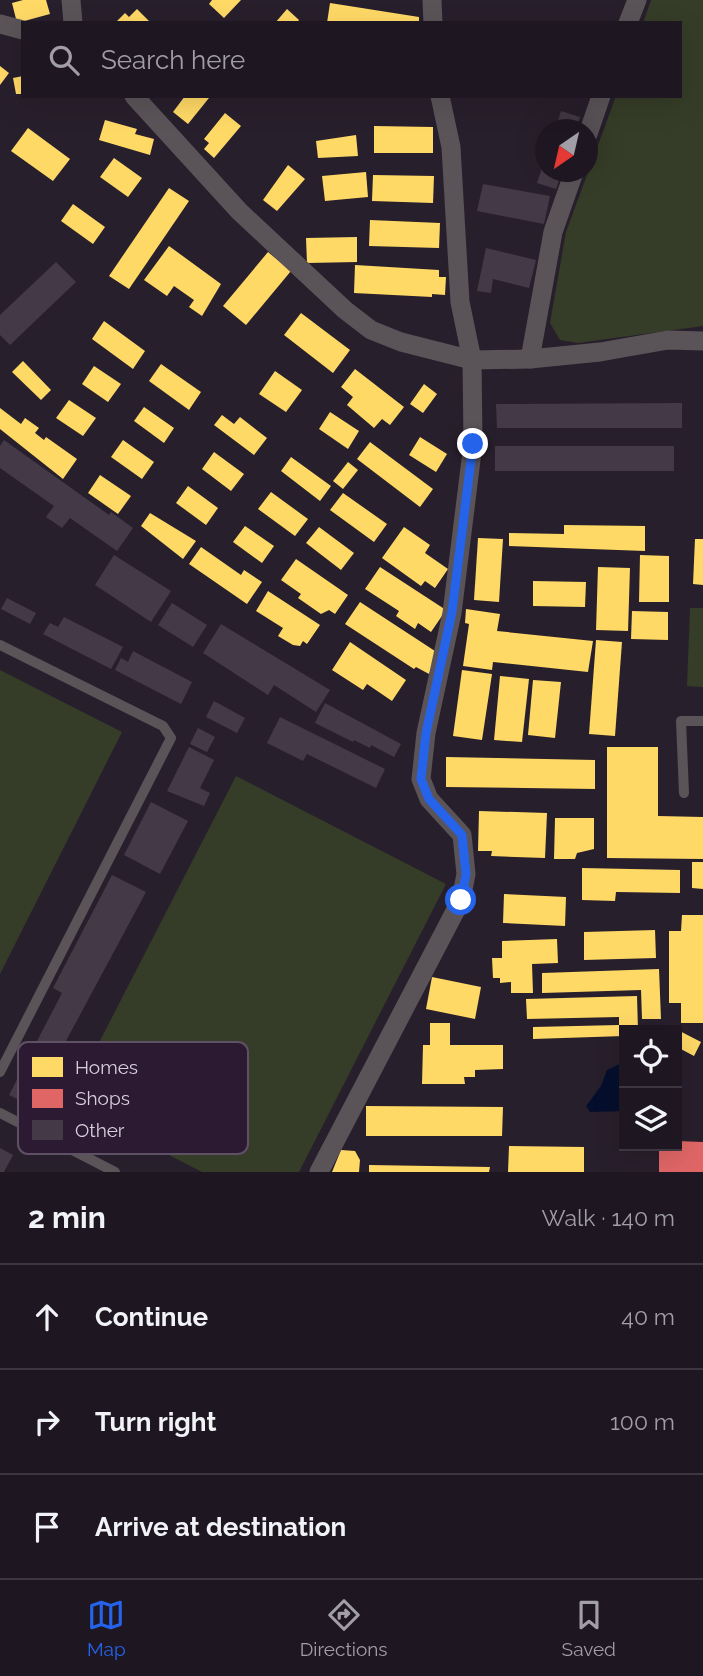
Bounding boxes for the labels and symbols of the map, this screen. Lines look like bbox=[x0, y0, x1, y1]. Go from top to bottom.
north arrow bbox=[535, 119, 598, 182]
route end bbox=[457, 428, 488, 459]
route start bbox=[445, 884, 476, 915]
legend bbox=[18, 1042, 248, 1154]
text: Homes bbox=[75, 1056, 138, 1078]
text: Shops bbox=[75, 1087, 130, 1109]
text: Other bbox=[75, 1119, 125, 1141]

